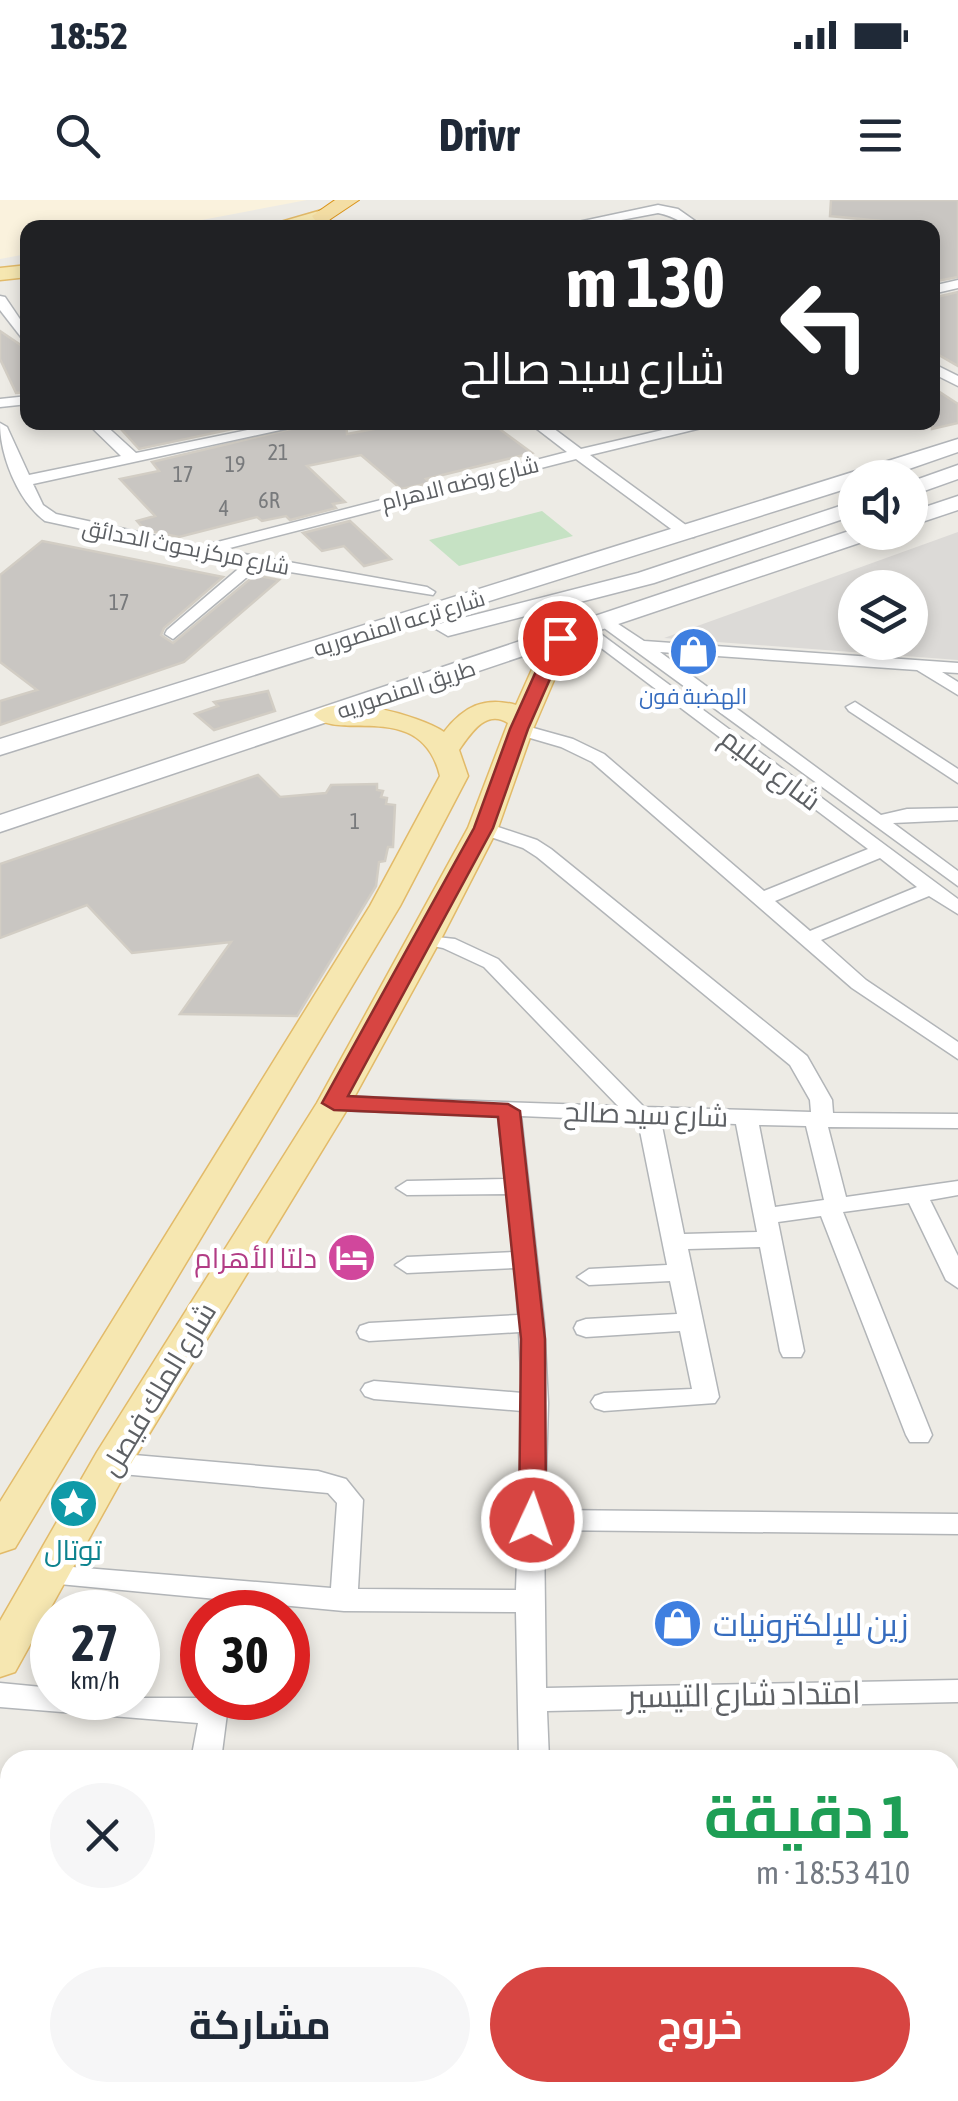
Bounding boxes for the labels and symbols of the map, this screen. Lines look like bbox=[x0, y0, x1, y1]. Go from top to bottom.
house number: 21 bbox=[268, 439, 288, 465]
house number: 19 bbox=[225, 451, 245, 477]
street label: شارع روضه الاهرام bbox=[379, 451, 542, 518]
house number: 17 bbox=[173, 461, 193, 487]
house number: 6R bbox=[258, 487, 280, 513]
house number: 4 bbox=[219, 495, 229, 521]
street label: شارع مركز بحوث الحدائق bbox=[80, 514, 292, 582]
street label: شارع ترعه المنصوريه bbox=[310, 585, 488, 663]
house number: 17 bbox=[109, 589, 129, 615]
pin bbox=[518, 596, 603, 681]
shop icon: الهضبة فون bbox=[667, 626, 719, 678]
street label: طريق المنصوريه bbox=[333, 654, 479, 725]
place label: الهضبة فون bbox=[639, 683, 747, 710]
street label: شارع سليم bbox=[712, 721, 827, 820]
house number: 1 bbox=[350, 808, 360, 834]
street label: شارع سيد صالح bbox=[563, 1095, 729, 1136]
hotel icon: دلتا الأهرام bbox=[326, 1232, 378, 1284]
place label: دلتا الأهرام bbox=[194, 1242, 317, 1278]
street label: شارع الملك فيصل bbox=[94, 1297, 225, 1483]
position arrow bbox=[480, 1468, 584, 1572]
place icon: توتال bbox=[47, 1477, 99, 1529]
place label: توتال bbox=[44, 1534, 103, 1567]
speed limit sign: 30 bbox=[180, 1590, 310, 1720]
shop icon: زين للإلكترونيات bbox=[652, 1598, 704, 1650]
place label: زين للإلكترونيات bbox=[713, 1606, 909, 1645]
street label: امتداد شارع التيسير bbox=[625, 1673, 861, 1719]

